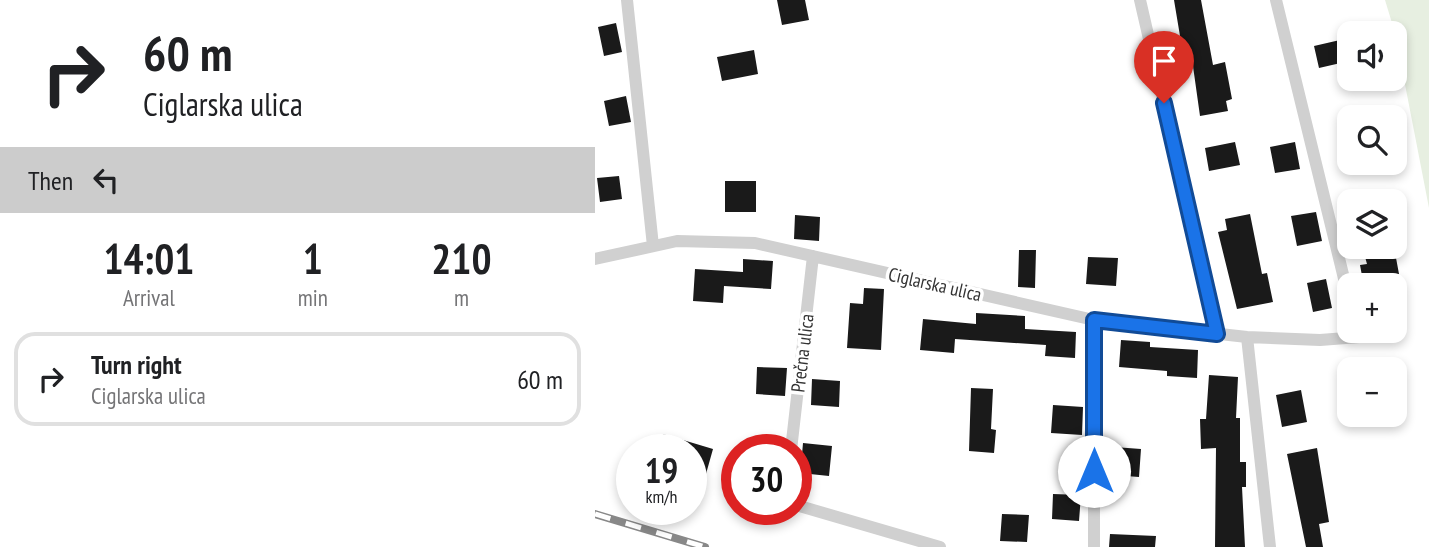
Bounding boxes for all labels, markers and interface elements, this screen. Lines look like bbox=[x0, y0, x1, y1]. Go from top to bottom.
text: 60 m bbox=[143, 21, 232, 85]
map controls bbox=[1337, 21, 1407, 427]
button: sound bbox=[1337, 21, 1407, 91]
icon: right bbox=[28, 28, 119, 119]
pin bbox=[1134, 31, 1194, 103]
icon: arrive bbox=[1145, 42, 1183, 80]
text: Ciglarska ulica bbox=[143, 83, 303, 125]
button: search bbox=[1337, 105, 1407, 175]
icon: left bbox=[87, 161, 125, 199]
text: Then bbox=[28, 164, 73, 197]
button: layers bbox=[1337, 189, 1407, 259]
text: 14:01 bbox=[103, 231, 194, 286]
text: 1 bbox=[303, 231, 323, 286]
text: 210 bbox=[431, 231, 492, 286]
street label: Ciglarska ulica bbox=[886, 262, 984, 306]
button: + bbox=[1337, 273, 1407, 343]
text: Arrival bbox=[123, 283, 175, 312]
text: min bbox=[298, 283, 328, 312]
text: m bbox=[454, 283, 469, 312]
street label: Prečna ulica bbox=[785, 312, 819, 394]
text: Turn right bbox=[91, 348, 182, 381]
button: − bbox=[1337, 357, 1407, 427]
icon: right bbox=[32, 360, 70, 398]
text: 60 m bbox=[517, 363, 563, 396]
text: Ciglarska ulica bbox=[91, 381, 206, 410]
speed limit sign: 30 bbox=[721, 434, 812, 525]
position arrow bbox=[1057, 434, 1131, 508]
text: 19 bbox=[645, 447, 678, 493]
text: km/h bbox=[646, 485, 677, 508]

